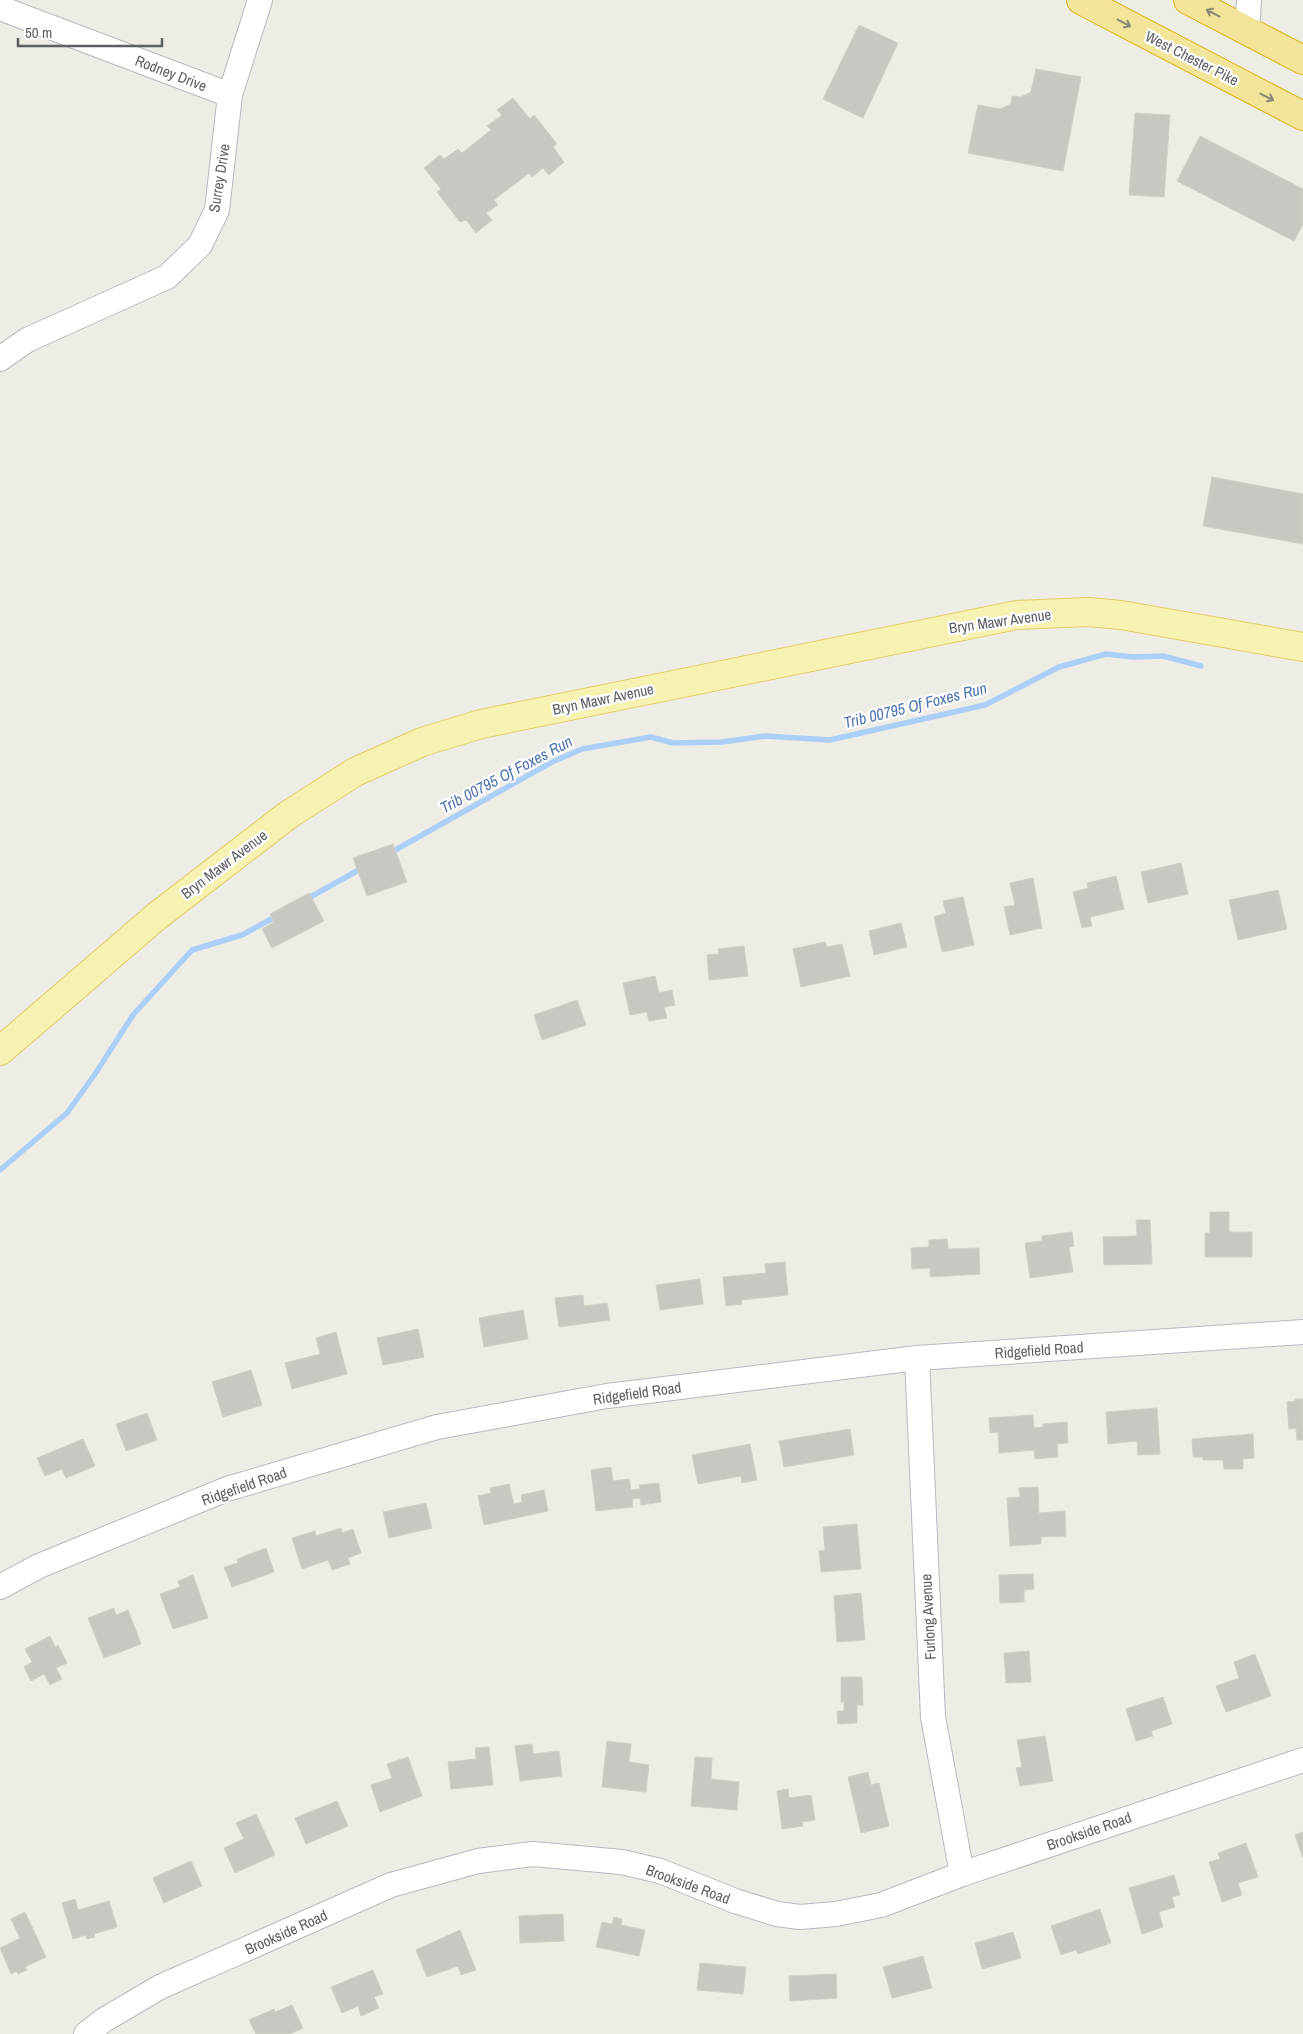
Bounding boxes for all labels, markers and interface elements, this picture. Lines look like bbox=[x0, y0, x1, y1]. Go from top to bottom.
one-way arrow bbox=[1207, 8, 1221, 18]
scale bar bbox=[18, 15, 161, 47]
one-way arrow bbox=[1116, 18, 1131, 28]
text: 50 m bbox=[25, 22, 52, 43]
street label: West Chester Pike bbox=[1142, 25, 1242, 91]
street label: Rodney Drive bbox=[132, 50, 210, 96]
one-way arrow bbox=[1259, 92, 1274, 102]
street label: Surrey Drive bbox=[203, 142, 235, 214]
street label: Bryn Mawr Avenue bbox=[948, 603, 1053, 639]
water label: Trib 00795 Of Foxes Run bbox=[841, 677, 989, 733]
street label: Bryn Mawr Avenue bbox=[550, 678, 656, 720]
water label: Trib 00795 Of Foxes Run bbox=[436, 730, 576, 818]
street label: Bryn Mawr Avenue bbox=[177, 825, 272, 903]
street label: Ridgefield Road bbox=[994, 1336, 1084, 1364]
street label: Ridgefield Road bbox=[592, 1376, 682, 1410]
street label: Ridgefield Road bbox=[199, 1462, 289, 1510]
street label: Furlong Avenue bbox=[915, 1573, 941, 1660]
street label: Brookside Road bbox=[1044, 1807, 1134, 1855]
street label: Brookside Road bbox=[643, 1859, 733, 1909]
street label: Brookside Road bbox=[241, 1904, 331, 1960]

